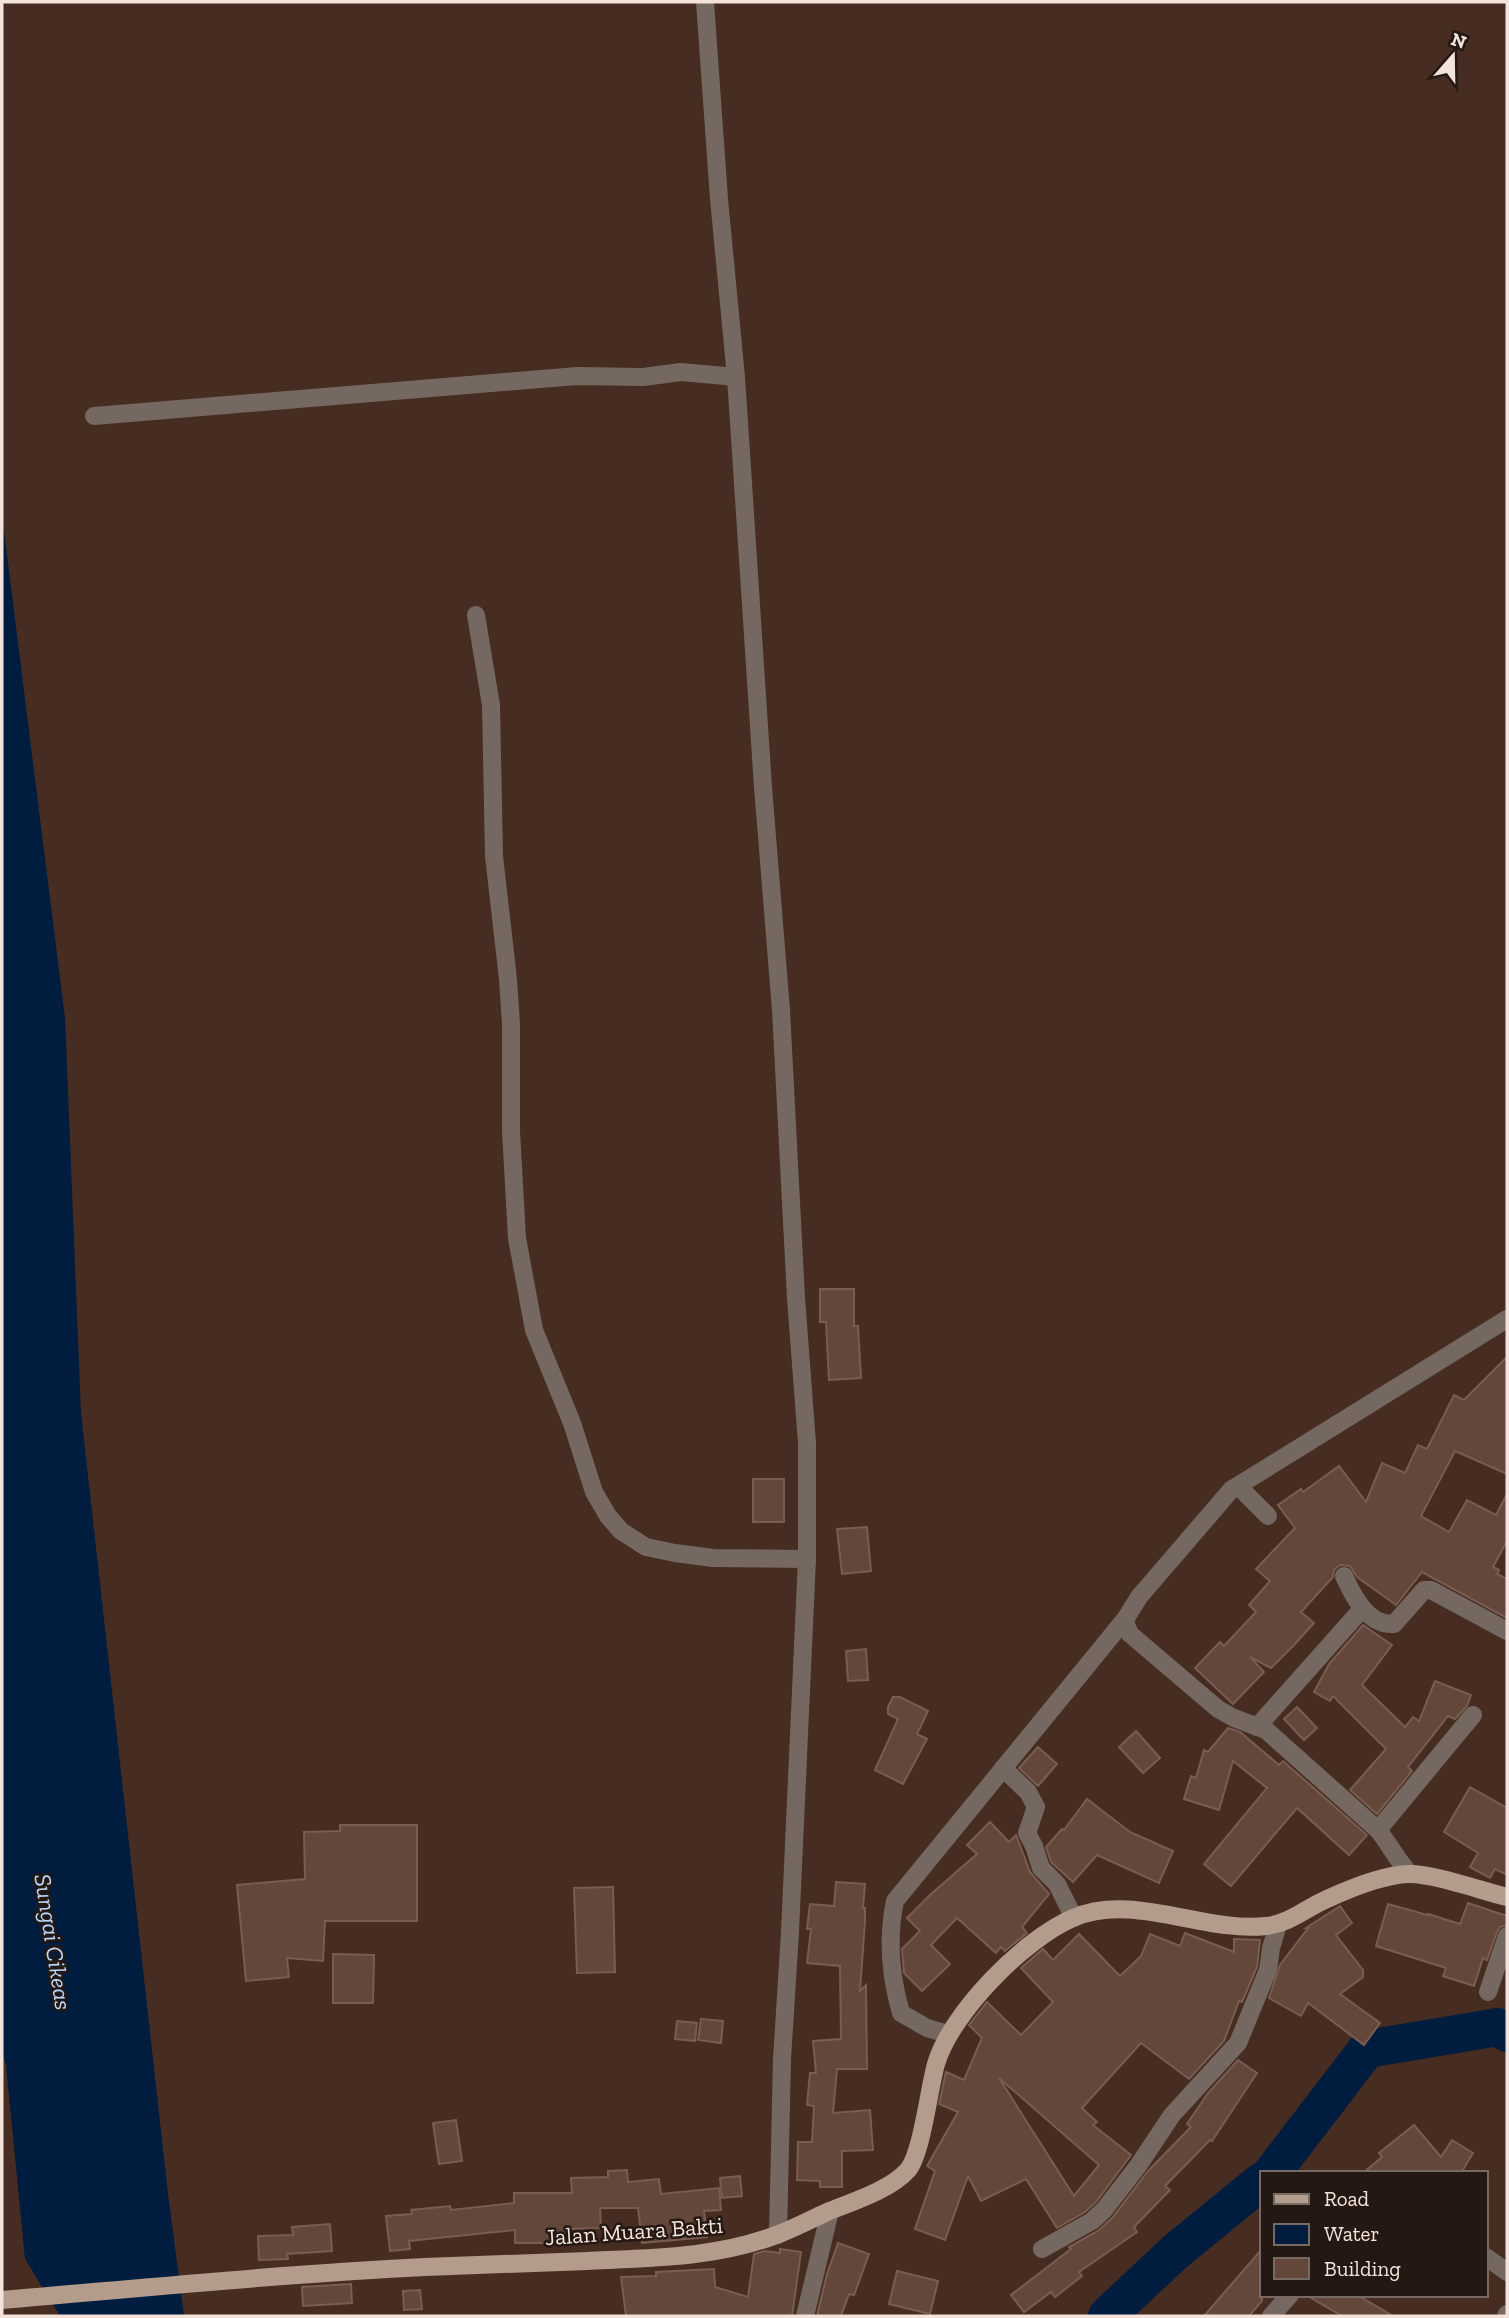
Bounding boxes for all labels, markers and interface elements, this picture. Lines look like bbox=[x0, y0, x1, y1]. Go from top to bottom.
north arrow bbox=[1418, 21, 1488, 91]
text: N bbox=[1448, 27, 1469, 54]
water label: Sungai Cikeas bbox=[28, 1872, 79, 2012]
legend bbox=[1260, 2171, 1488, 2297]
text: Road bbox=[1324, 2186, 1370, 2211]
street label: Jalan Muara Bakti bbox=[544, 2211, 724, 2251]
text: Water bbox=[1324, 2221, 1379, 2246]
text: Building bbox=[1324, 2256, 1401, 2281]

